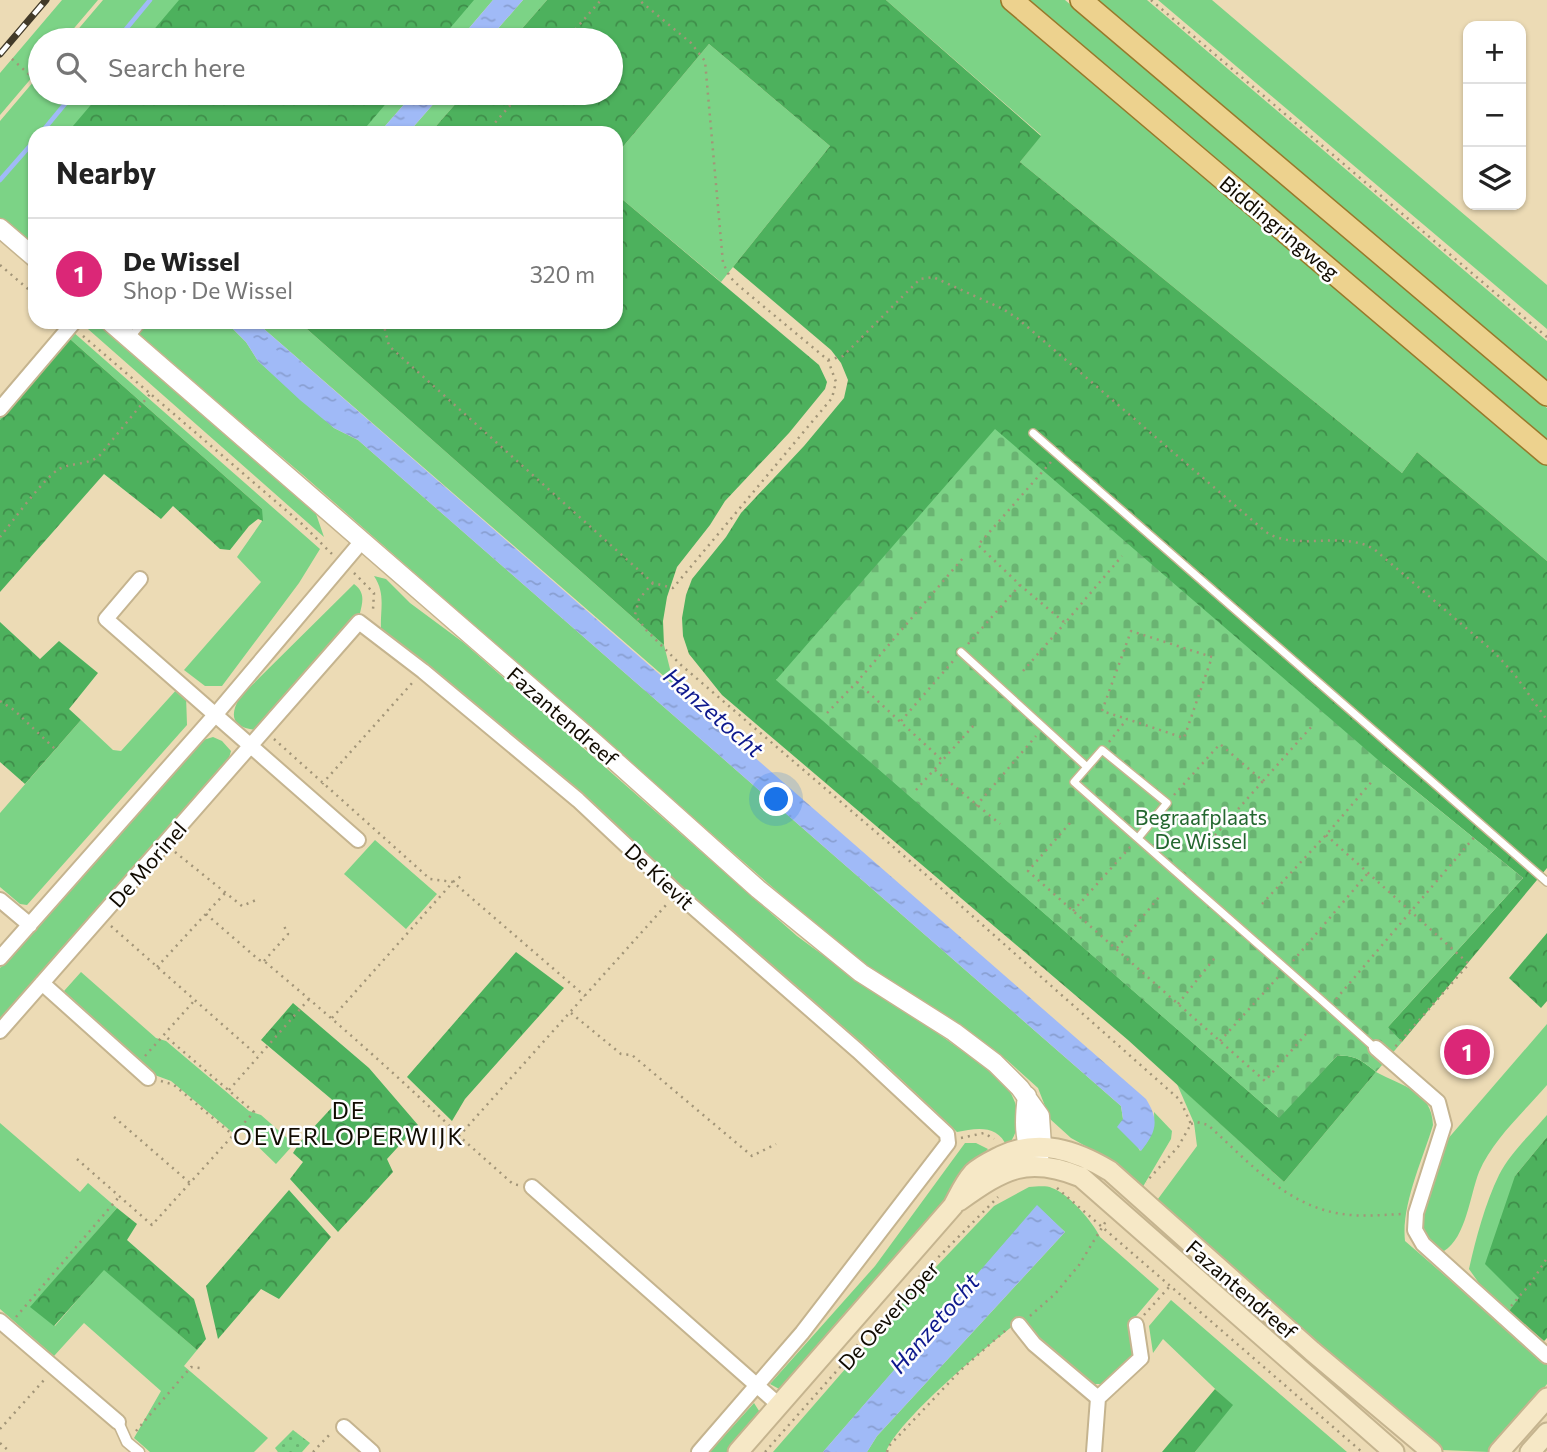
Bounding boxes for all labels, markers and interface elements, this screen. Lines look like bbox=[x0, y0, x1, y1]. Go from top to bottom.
map controls bbox=[1463, 21, 1526, 210]
button: + bbox=[1463, 21, 1526, 84]
search box bbox=[28, 28, 623, 105]
icon: search bbox=[52, 48, 90, 86]
text: Search here bbox=[108, 51, 246, 82]
button: − bbox=[1463, 84, 1526, 147]
button: layers bbox=[1463, 147, 1526, 210]
text: Nearby bbox=[56, 153, 156, 190]
street label: Biddingringweg bbox=[1215, 170, 1345, 284]
text: De Wissel bbox=[123, 245, 240, 276]
text: 1 bbox=[74, 260, 84, 288]
text: 320 m bbox=[530, 260, 595, 288]
text: Shop · De Wissel bbox=[123, 276, 293, 304]
street label: Fazantendreef bbox=[503, 661, 624, 771]
water label: Hanzetocht bbox=[658, 661, 770, 763]
your location bbox=[759, 782, 793, 816]
park label: Begraafplaats De Wissel bbox=[1135, 804, 1267, 853]
street label: De Morinel bbox=[103, 816, 191, 912]
street label: De Kievit bbox=[620, 838, 700, 914]
pin: 1 bbox=[1444, 1026, 1490, 1078]
district label: DE OEVERLOPERWIJK bbox=[233, 1096, 465, 1150]
street label: Fazantendreef bbox=[1182, 1234, 1303, 1344]
street label: De Oeverloper bbox=[832, 1255, 944, 1375]
water label: Hanzetocht bbox=[883, 1267, 985, 1379]

